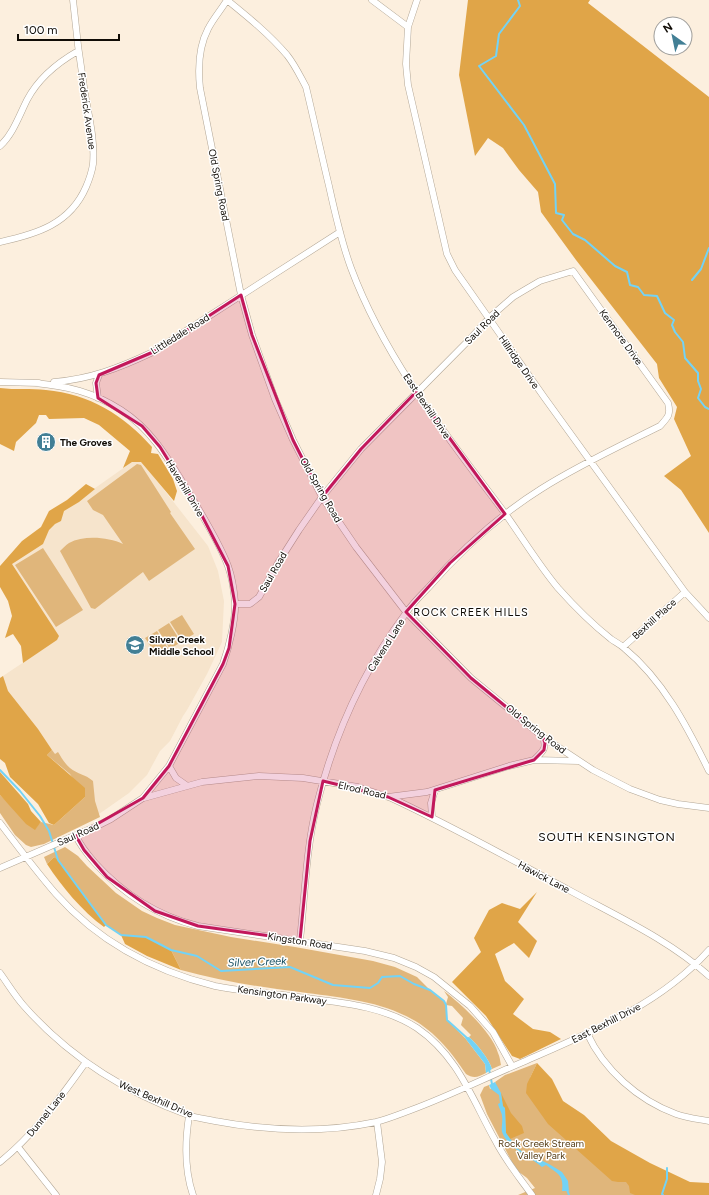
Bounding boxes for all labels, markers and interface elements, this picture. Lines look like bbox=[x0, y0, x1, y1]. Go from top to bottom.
scale bar bbox=[18, 16, 119, 42]
north arrow bbox=[653, 16, 693, 56]
text: N bbox=[661, 20, 675, 36]
text: 100 m bbox=[24, 23, 58, 37]
street label: Frederick Avenue bbox=[75, 72, 99, 151]
street label: Old Spring Road bbox=[206, 148, 232, 222]
street label: Saul Road bbox=[462, 307, 502, 347]
street label: Kenmore Drive bbox=[596, 307, 646, 368]
street label: Littledale Road bbox=[148, 311, 212, 357]
street label: Hillridge Drive bbox=[496, 333, 543, 392]
street label: East Bexhill Drive bbox=[400, 371, 454, 442]
building icon: The Groves bbox=[35, 431, 57, 453]
place label: The Groves bbox=[60, 436, 112, 449]
street label: Old Spring Road bbox=[297, 455, 345, 525]
street label: Haverhill Drive bbox=[163, 457, 207, 519]
street label: Saul Road bbox=[256, 549, 290, 595]
street label: Bexhill Place bbox=[629, 595, 679, 642]
district label: ROCK CREEK HILLS bbox=[413, 606, 529, 619]
street label: Calvend Lane bbox=[365, 616, 408, 674]
place label: Silver Creek Middle School bbox=[149, 633, 214, 658]
school or university icon: Silver Creek Middle School bbox=[124, 634, 146, 656]
street label: Old Spring Road bbox=[503, 701, 569, 757]
street label: Elrod Road bbox=[337, 778, 387, 802]
street label: Saul Road bbox=[55, 819, 101, 849]
district label: SOUTH KENSINGTON bbox=[538, 830, 676, 844]
street label: Hawick Lane bbox=[516, 858, 573, 896]
street label: Kingston Road bbox=[267, 929, 333, 953]
water label: Silver Creek bbox=[227, 954, 287, 970]
street label: Kensington Parkway bbox=[236, 982, 328, 1008]
street label: East Bexhill Drive bbox=[569, 1000, 643, 1046]
street label: West Bexhill Drive bbox=[117, 1077, 196, 1121]
street label: Dunnel Lane bbox=[24, 1088, 69, 1139]
park label: Rock Creek Stream Valley Park bbox=[498, 1137, 584, 1162]

